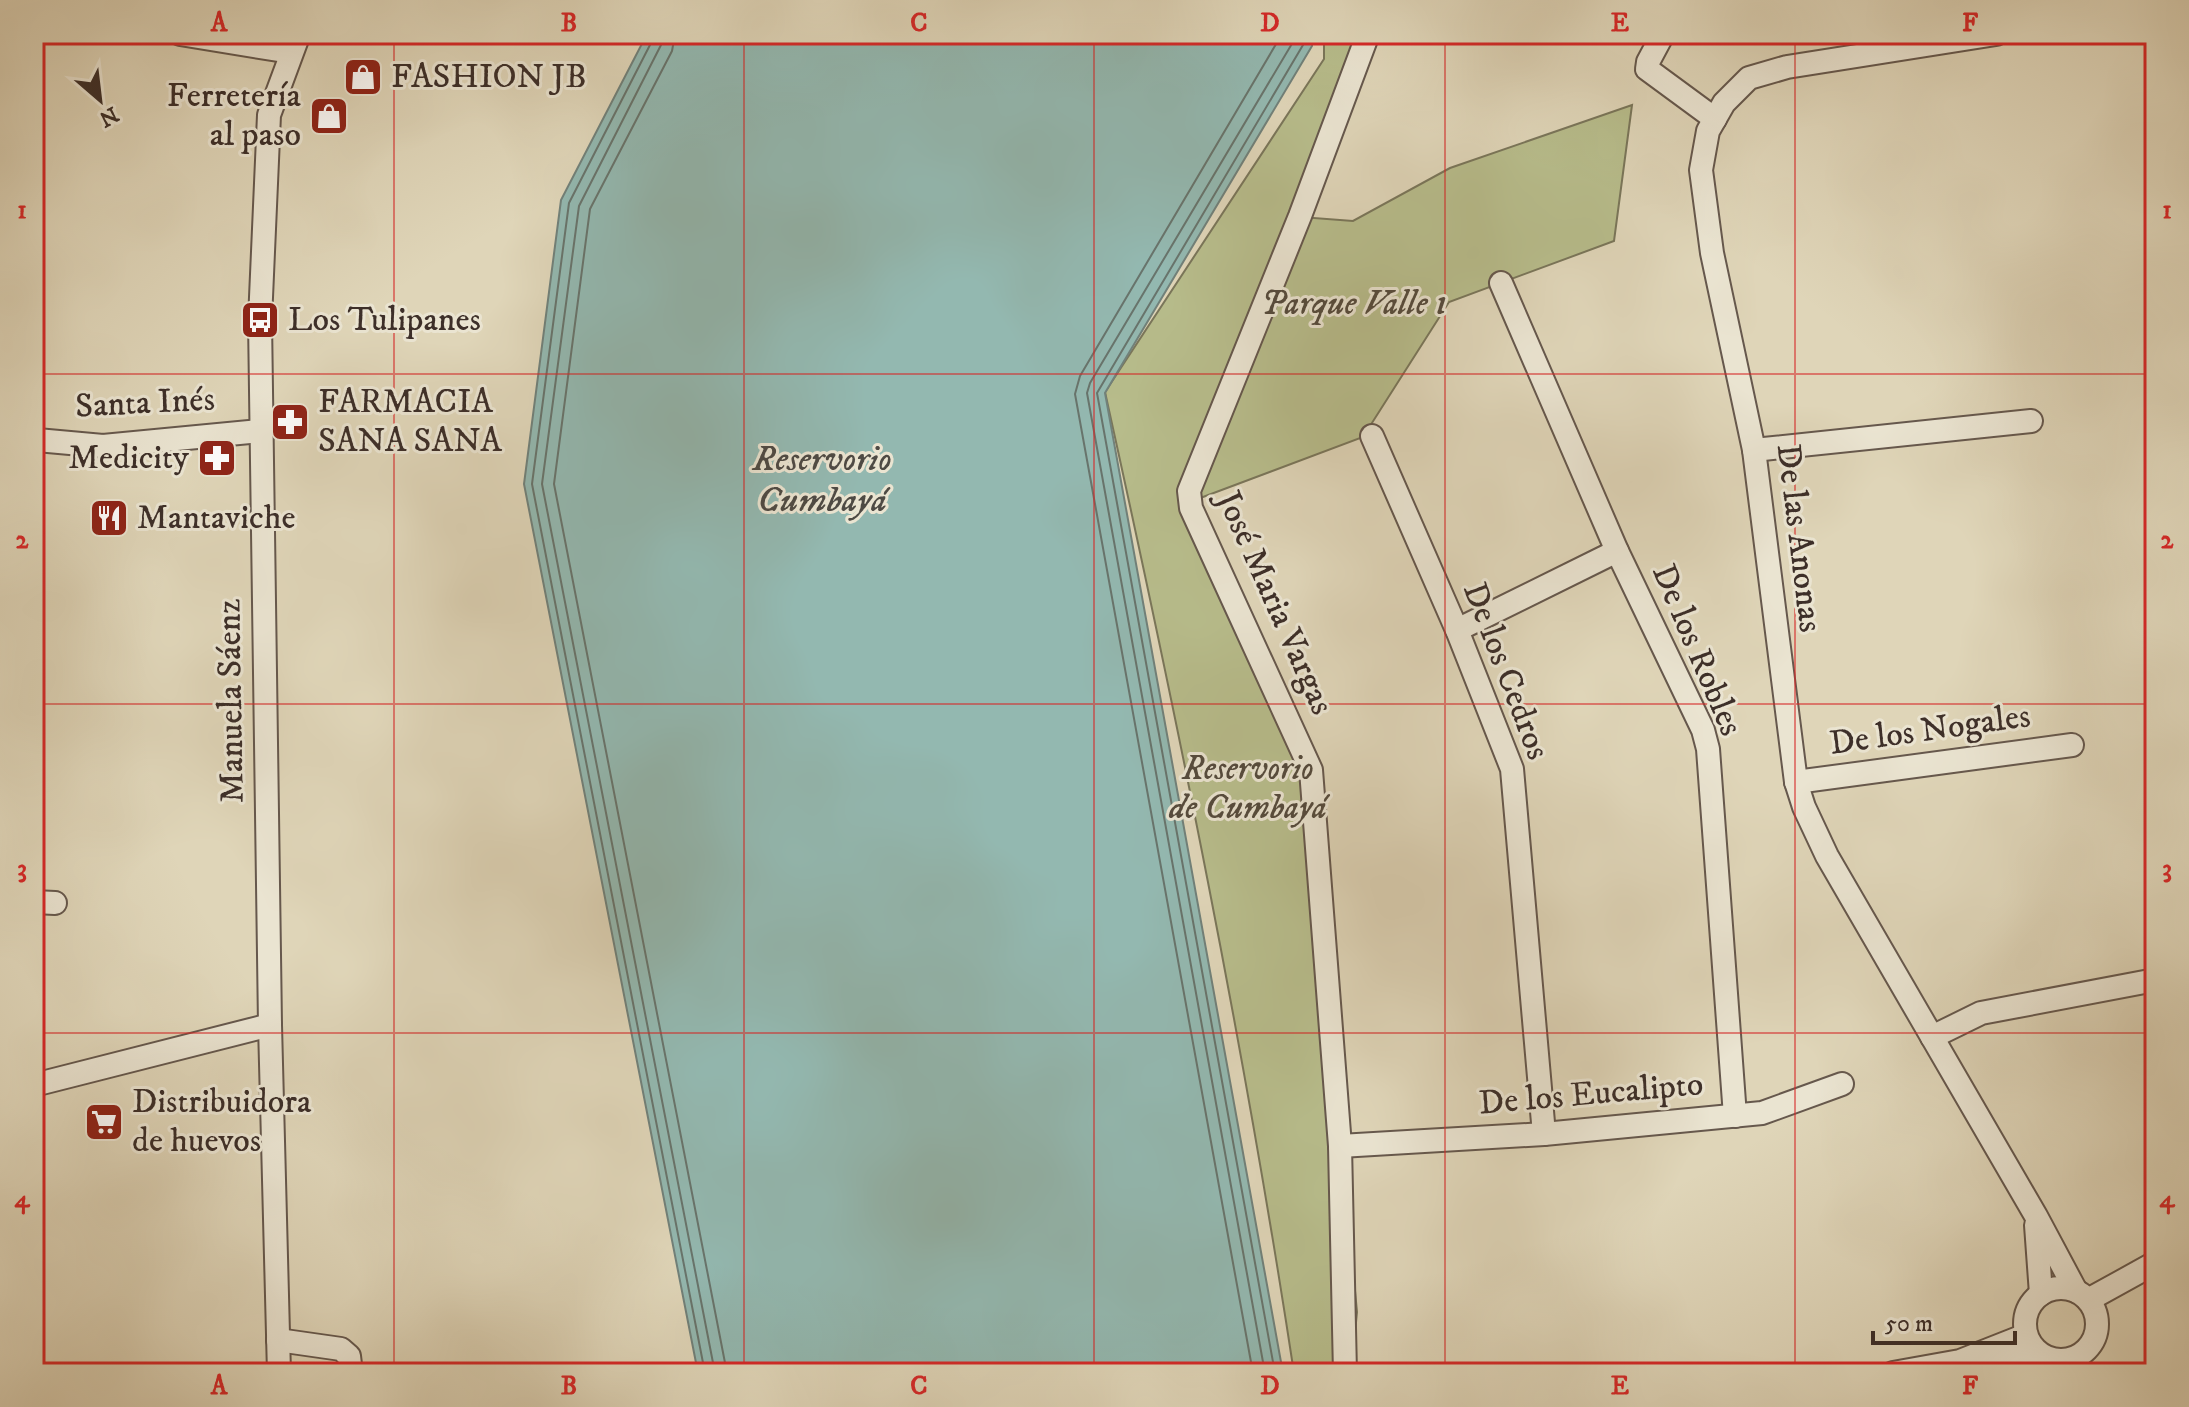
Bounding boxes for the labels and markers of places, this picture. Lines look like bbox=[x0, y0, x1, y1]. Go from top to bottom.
shop icon: FASHION JB bbox=[342, 56, 384, 98]
place label: FASHION JB bbox=[391, 56, 587, 98]
place label: Ferretería al paso bbox=[167, 75, 302, 156]
shop icon: Ferretería al paso bbox=[308, 95, 350, 137]
bus stop icon: Los Tulipanes bbox=[239, 299, 281, 341]
place label: Los Tulipanes bbox=[288, 299, 481, 341]
place label: FARMACIA SANA SANA bbox=[318, 381, 502, 462]
pharmacy icon: FARMACIA SANA SANA bbox=[269, 401, 311, 443]
place label: Medicity bbox=[68, 437, 190, 479]
pharmacy icon: Medicity bbox=[196, 437, 238, 479]
restaurant icon: Mantaviche bbox=[88, 497, 130, 539]
place label: Mantaviche bbox=[137, 497, 296, 539]
place label: Distribuidora de huevos bbox=[132, 1081, 312, 1162]
supermarket icon: Distribuidora de huevos bbox=[83, 1101, 125, 1143]

